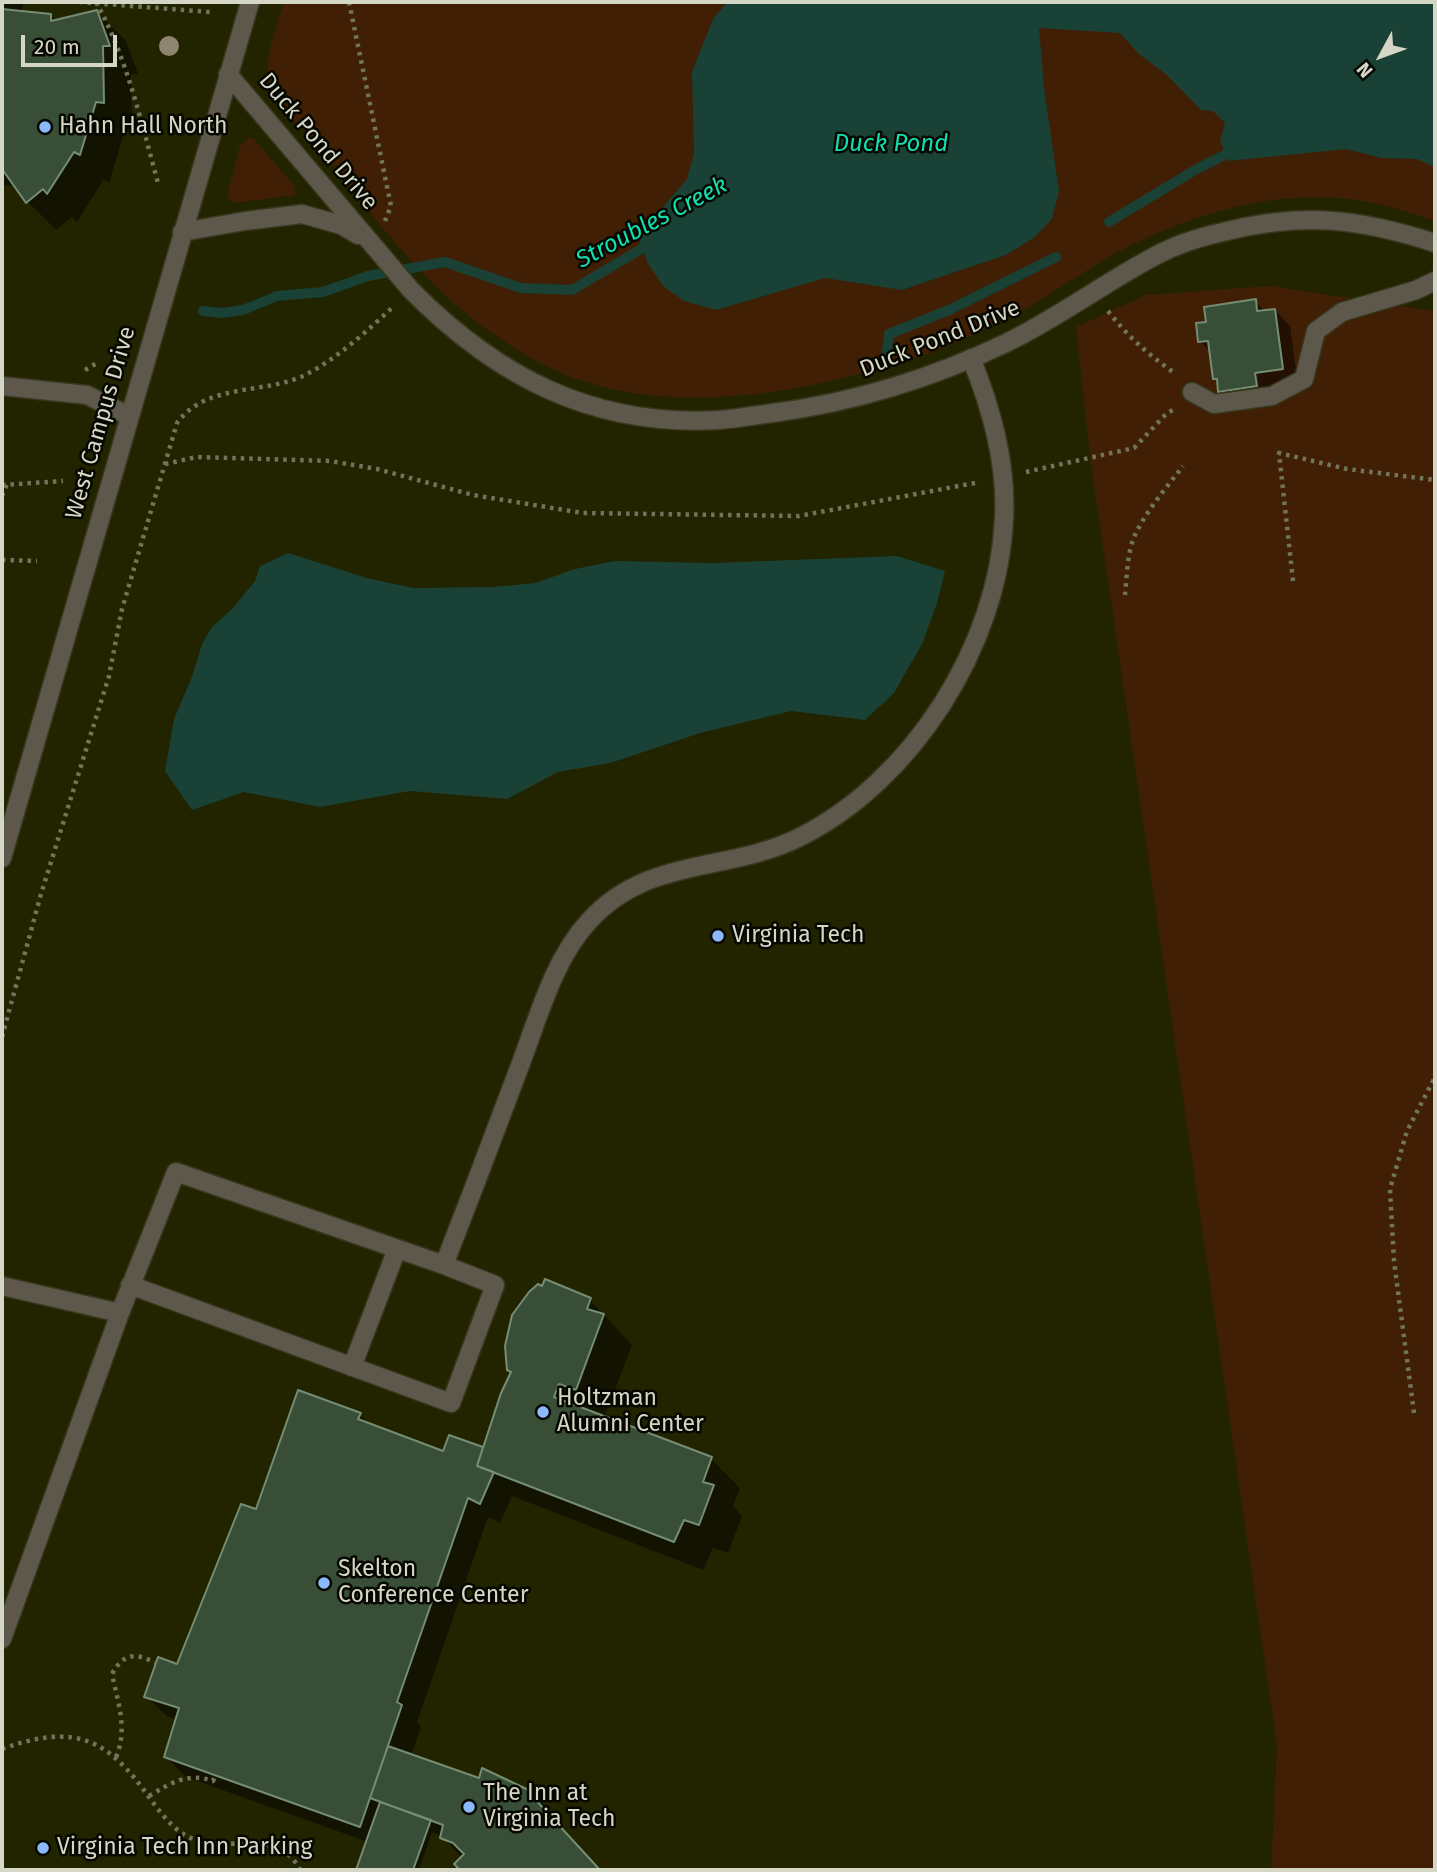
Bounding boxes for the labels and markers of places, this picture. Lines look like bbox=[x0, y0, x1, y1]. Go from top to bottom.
place label: Hahn Hall North bbox=[59, 113, 227, 141]
marker: Hahn Hall North bbox=[37, 119, 53, 135]
place label: Virginia Tech bbox=[732, 922, 864, 950]
marker: Virginia Tech bbox=[710, 928, 726, 944]
place label: Holtzman Alumni Center bbox=[557, 1385, 704, 1439]
marker: Holtzman Alumni Center bbox=[535, 1404, 551, 1420]
place label: Skelton Conference Center bbox=[338, 1556, 529, 1610]
marker: Skelton Conference Center bbox=[316, 1575, 332, 1591]
place label: The Inn at Virginia Tech bbox=[483, 1780, 615, 1834]
marker: The Inn at Virginia Tech bbox=[461, 1799, 477, 1815]
place label: Virginia Tech Inn Parking bbox=[57, 1834, 313, 1862]
marker: Virginia Tech Inn Parking bbox=[35, 1840, 51, 1856]

